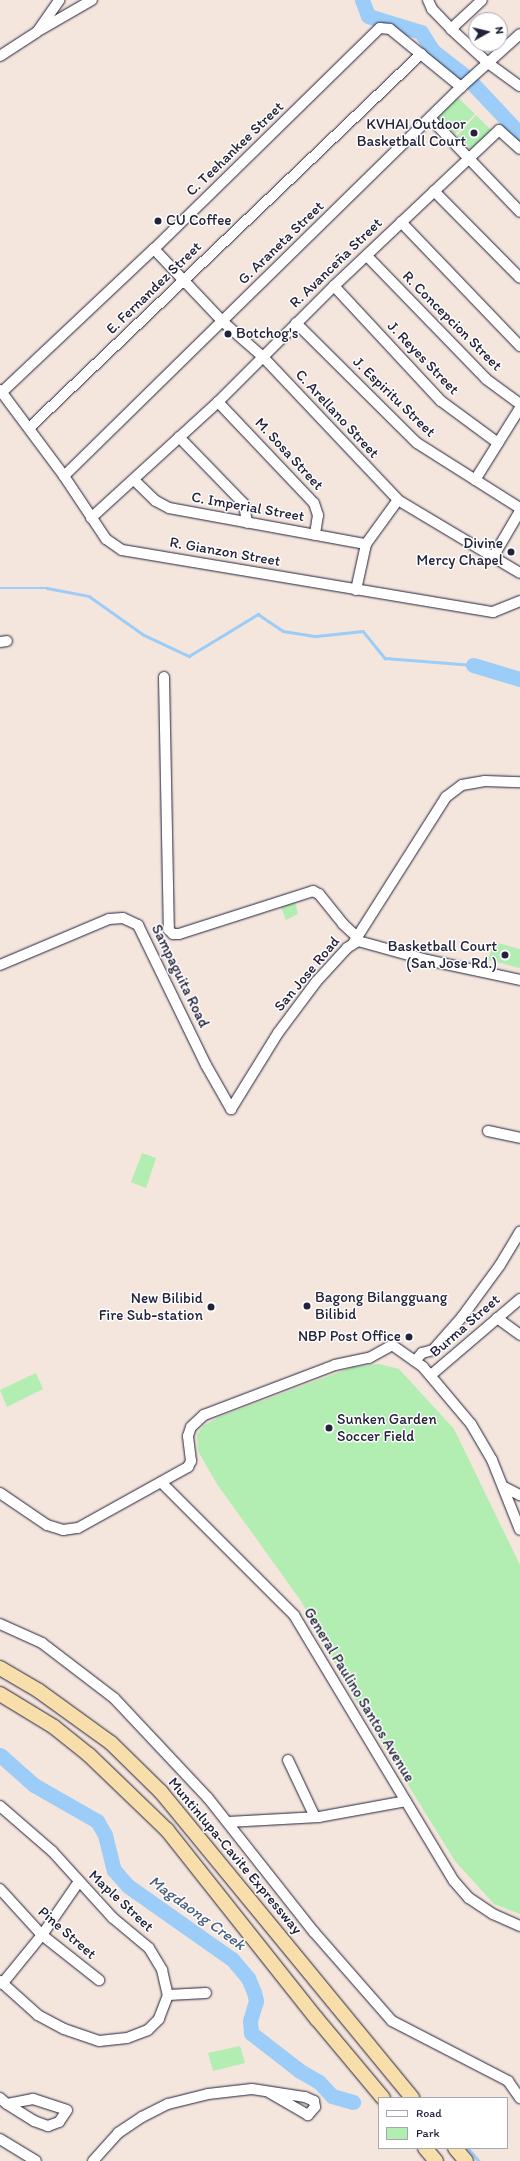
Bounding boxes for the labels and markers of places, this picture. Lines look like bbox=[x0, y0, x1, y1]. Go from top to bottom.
place label: KVHAI Outdoor Basketball Court bbox=[357, 115, 466, 150]
marker: KVHAI Outdoor Basketball Court bbox=[469, 128, 479, 138]
place label: CU Coffee bbox=[166, 212, 232, 230]
marker: CU Coffee bbox=[153, 216, 163, 226]
place label: Botchog's bbox=[236, 325, 299, 343]
marker: Botchog's bbox=[223, 329, 233, 339]
place label: Divine Mercy Chapel bbox=[417, 534, 503, 569]
marker: Divine Mercy Chapel bbox=[506, 547, 516, 557]
place label: Basketball Court (San Jose Rd.) bbox=[388, 937, 497, 972]
marker: Basketball Court (San Jose Rd.) bbox=[500, 950, 510, 960]
place label: Bagong Bilangguang Bilibid bbox=[315, 1288, 447, 1323]
place label: New Bilibid Fire Sub-station bbox=[100, 1289, 203, 1324]
marker: Bagong Bilangguang Bilibid bbox=[302, 1301, 312, 1311]
marker: New Bilibid Fire Sub-station bbox=[206, 1302, 216, 1312]
place label: NBP Post Office bbox=[298, 1328, 401, 1346]
marker: NBP Post Office bbox=[404, 1332, 414, 1342]
place label: Sunken Garden Soccer Field bbox=[337, 1410, 437, 1445]
marker: Sunken Garden Soccer Field bbox=[324, 1423, 334, 1433]

